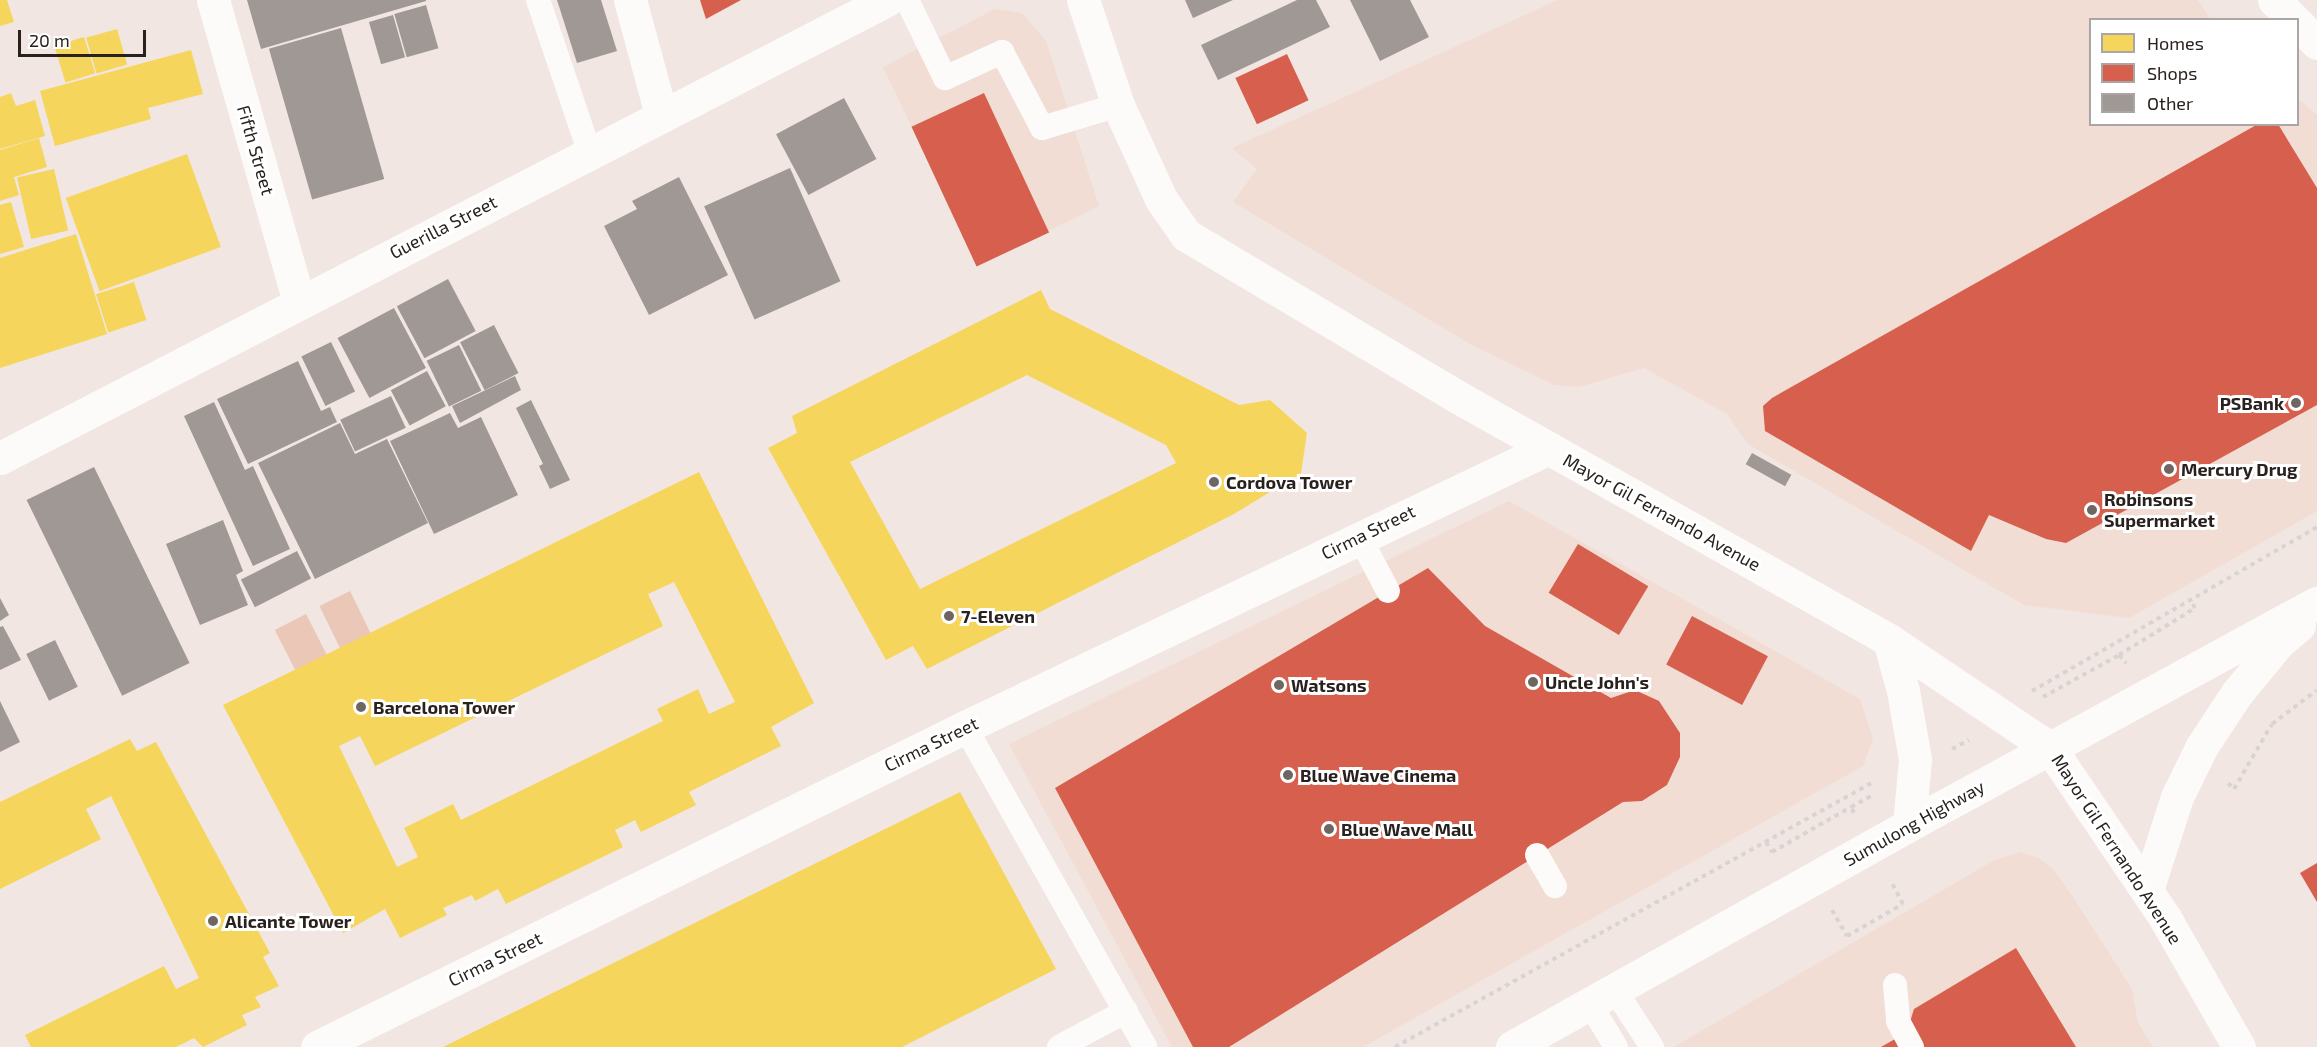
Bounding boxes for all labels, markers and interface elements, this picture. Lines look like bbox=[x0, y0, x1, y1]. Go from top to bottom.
scale bar bbox=[21, 18, 148, 56]
legend bbox=[2089, 18, 2299, 126]
text: 20 m bbox=[29, 29, 70, 51]
text: Homes bbox=[2147, 32, 2204, 54]
text: Shops bbox=[2147, 62, 2197, 84]
text: Other bbox=[2147, 92, 2193, 114]
street label: Fifth Street bbox=[233, 103, 279, 197]
street label: Guerilla Street bbox=[386, 191, 500, 263]
place label: PSBank bbox=[2220, 392, 2284, 414]
marker: PSBank bbox=[2289, 396, 2303, 410]
street label: Mayor Gil Fernando Avenue bbox=[1559, 448, 1765, 576]
place label: Mercury Drug bbox=[2181, 458, 2298, 480]
marker: Mercury Drug bbox=[2162, 462, 2176, 476]
place label: Cordova Tower bbox=[1226, 471, 1353, 493]
marker: Cordova Tower bbox=[1207, 475, 1221, 489]
place label: Robinsons Supermarket bbox=[2104, 489, 2215, 532]
street label: Cirma Street bbox=[1318, 500, 1418, 564]
marker: Robinsons Supermarket bbox=[2085, 503, 2099, 517]
place label: 7-Eleven bbox=[961, 605, 1035, 627]
marker: 7-Eleven bbox=[942, 609, 956, 623]
place label: Uncle John's bbox=[1545, 671, 1649, 693]
place label: Watsons bbox=[1291, 674, 1367, 696]
marker: Uncle John's bbox=[1526, 675, 1540, 689]
marker: Watsons bbox=[1272, 678, 1286, 692]
place label: Barcelona Tower bbox=[373, 696, 516, 718]
marker: Barcelona Tower bbox=[354, 700, 368, 714]
street label: Cirma Street bbox=[881, 712, 981, 776]
street label: Mayor Gil Fernando Avenue bbox=[2047, 749, 2187, 949]
place label: Blue Wave Cinema bbox=[1300, 764, 1456, 786]
marker: Blue Wave Cinema bbox=[1281, 768, 1295, 782]
street label: Sumulong Highway bbox=[1840, 775, 1988, 871]
place label: Blue Wave Mall bbox=[1341, 818, 1473, 840]
marker: Blue Wave Mall bbox=[1322, 822, 1336, 836]
place label: Alicante Tower bbox=[225, 910, 352, 932]
marker: Alicante Tower bbox=[206, 914, 220, 928]
street label: Cirma Street bbox=[445, 927, 545, 991]

